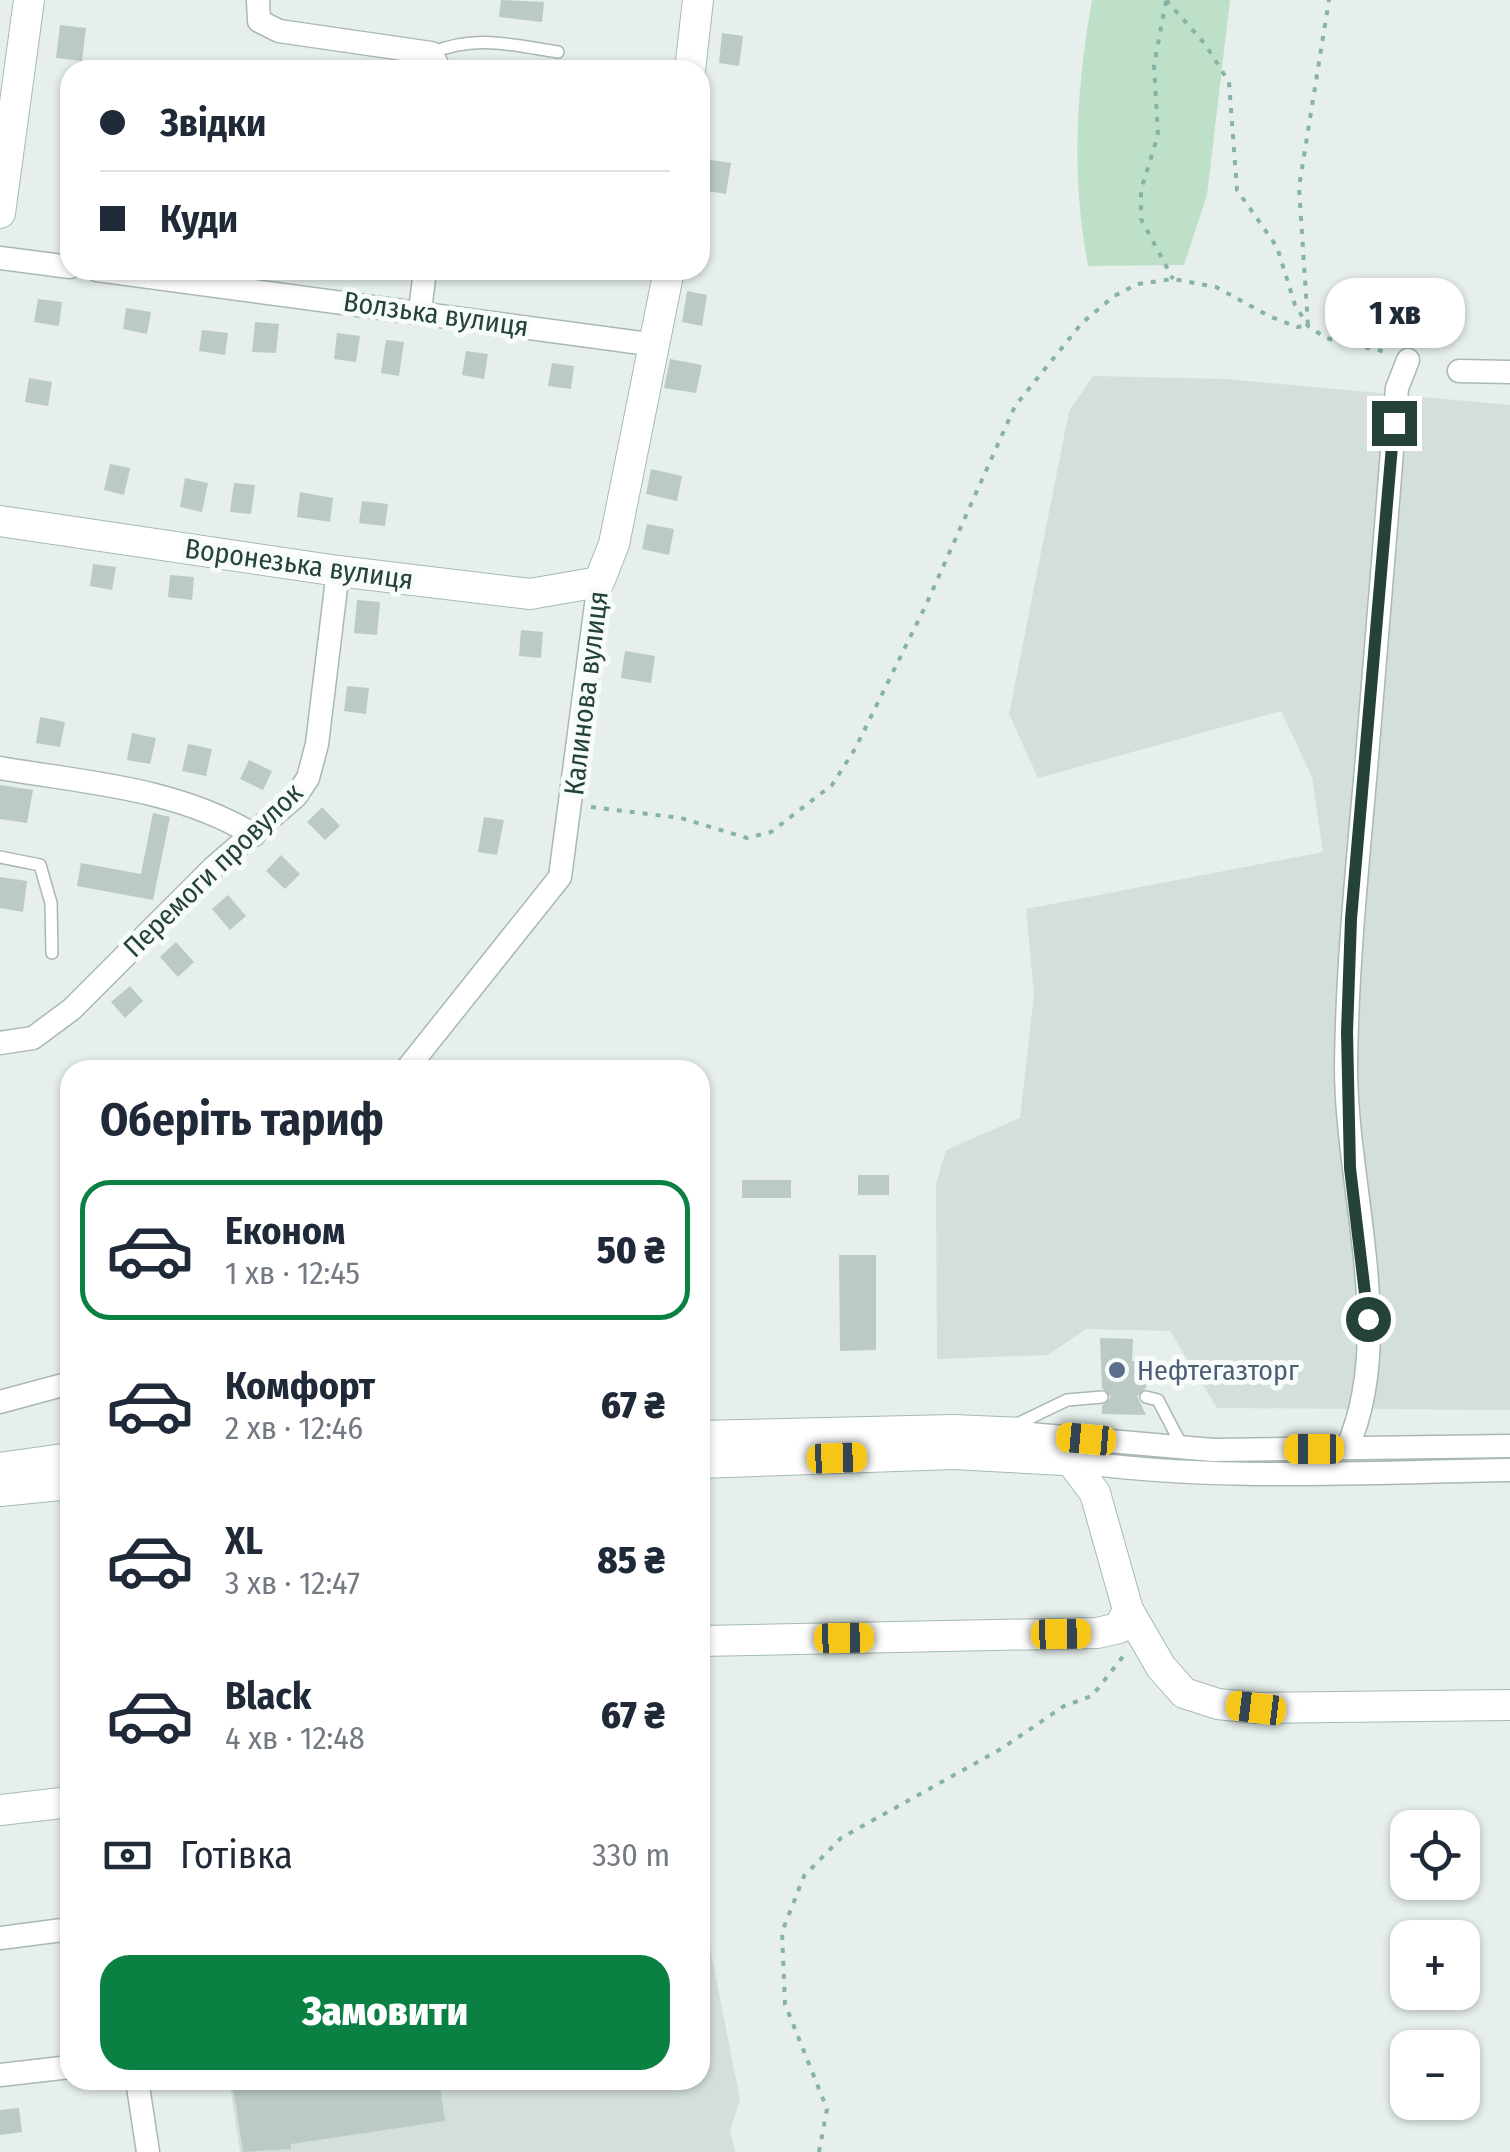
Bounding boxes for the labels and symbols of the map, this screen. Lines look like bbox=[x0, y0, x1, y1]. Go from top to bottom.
callout: 1 хв bbox=[1324, 278, 1464, 348]
street label: Волзька вулиця bbox=[341, 285, 531, 343]
route end bbox=[1372, 401, 1417, 446]
street label: Воронезька вулиця bbox=[183, 532, 415, 596]
street label: Калинова вулиця bbox=[557, 589, 615, 797]
street label: Перемоги провулок bbox=[117, 776, 309, 964]
route start bbox=[1346, 1297, 1391, 1342]
place label: Нефтегазторг bbox=[1137, 1354, 1299, 1387]
marker: Нефтегазторг bbox=[1106, 1359, 1128, 1381]
car bbox=[1055, 1421, 1117, 1457]
car bbox=[1284, 1434, 1344, 1464]
car bbox=[806, 1442, 868, 1474]
car bbox=[1031, 1618, 1091, 1650]
car bbox=[814, 1622, 874, 1654]
car bbox=[1224, 1689, 1288, 1727]

